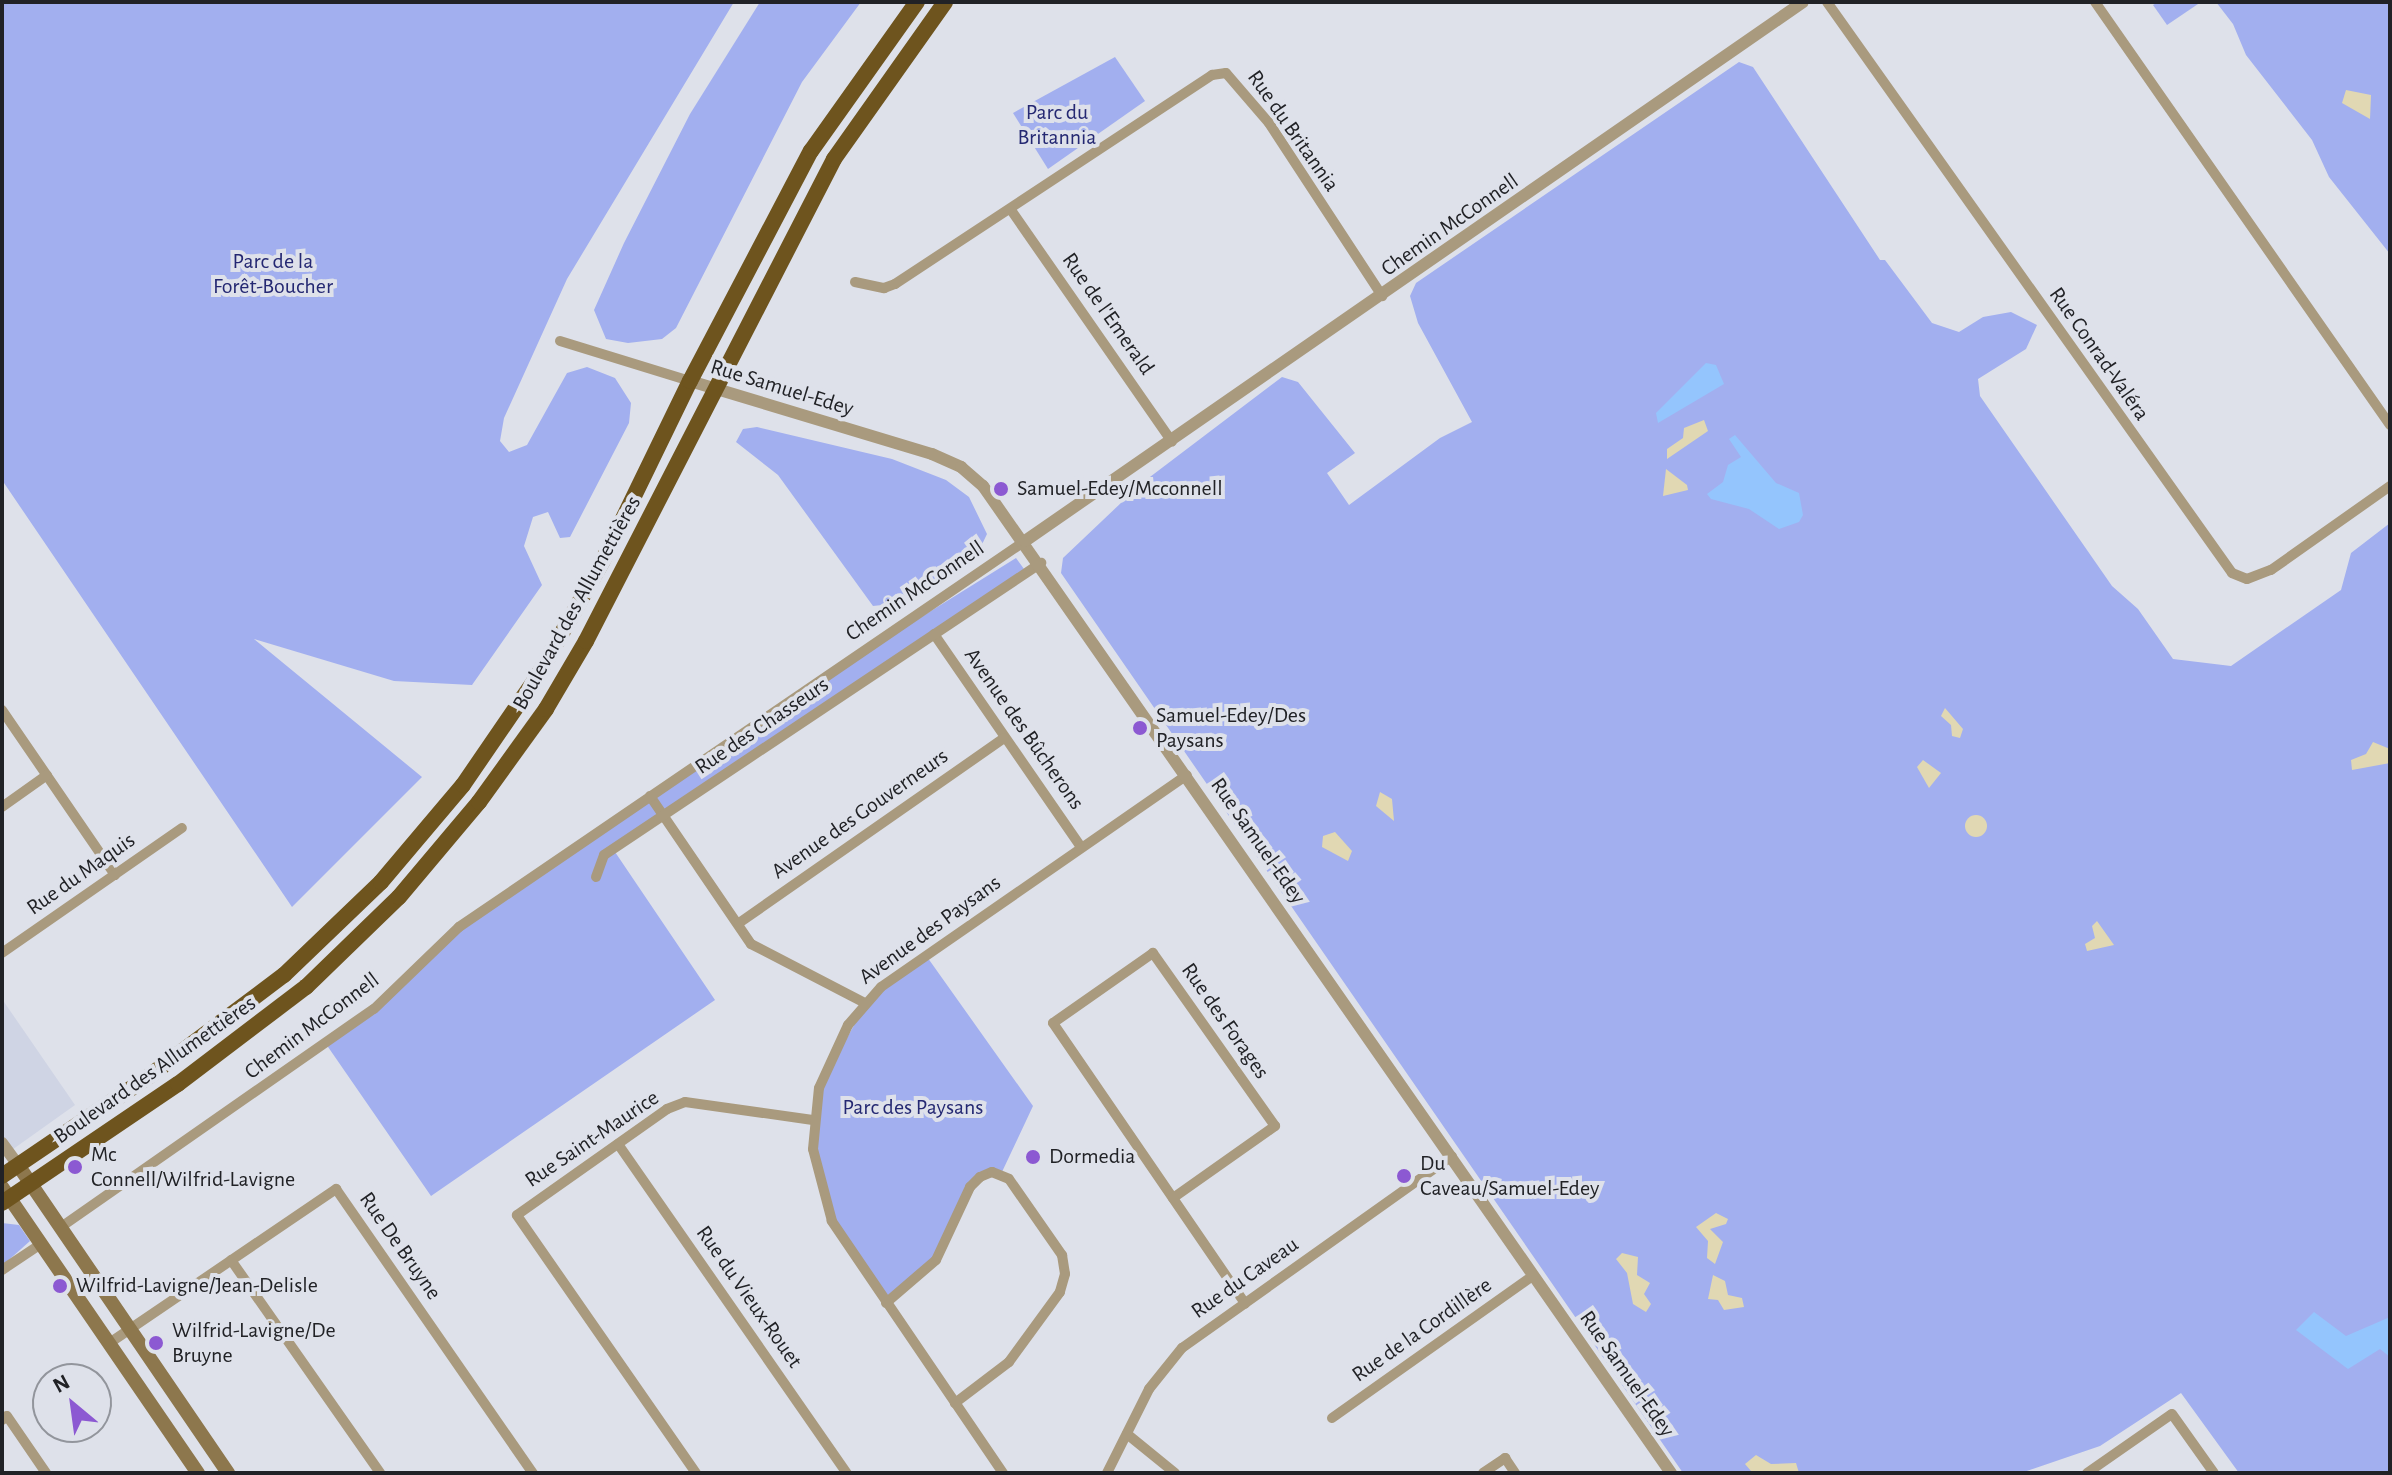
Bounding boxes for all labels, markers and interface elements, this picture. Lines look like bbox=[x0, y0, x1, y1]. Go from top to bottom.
street label: Rue du Britannia bbox=[1241, 65, 1345, 197]
park label: Parc du Britannia bbox=[1018, 99, 1096, 150]
street label: Chemin McConnell bbox=[1376, 168, 1524, 282]
park label: Parc de la Forêt-Boucher bbox=[213, 248, 333, 300]
street label: Rue de l'Emerald bbox=[1056, 248, 1160, 380]
street label: Rue Conrad-Valéra bbox=[2043, 282, 2155, 426]
street label: Rue Samuel-Edey bbox=[707, 354, 857, 422]
place label: Samuel-Edey/Mcconnell bbox=[1017, 476, 1223, 502]
marker: Samuel-Edey/Mcconnell bbox=[992, 480, 1010, 498]
street label: Boulevard des Allumettières bbox=[507, 491, 647, 715]
street label: Chemin McConnell bbox=[841, 535, 989, 647]
street label: Avenue des Bûcherons bbox=[958, 643, 1090, 815]
street label: Rue des Chasseurs bbox=[690, 672, 834, 780]
place label: Samuel-Edey/Des Paysans bbox=[1156, 702, 1306, 754]
marker: Samuel-Edey/Des Paysans bbox=[1131, 719, 1149, 737]
street label: Avenue des Gouverneurs bbox=[767, 743, 953, 885]
street label: Rue Samuel-Edey bbox=[1205, 773, 1311, 909]
street label: Rue du Maquis bbox=[22, 827, 140, 921]
street label: Avenue des Paysans bbox=[854, 870, 1006, 990]
street label: Rue des Forages bbox=[1175, 958, 1275, 1084]
street label: Chemin McConnell bbox=[240, 967, 384, 1085]
street label: Boulevard des Allumettières bbox=[49, 990, 261, 1150]
street label: Rue Saint-Maurice bbox=[520, 1085, 664, 1193]
park label: Parc des Paysans bbox=[842, 1095, 984, 1121]
place label: Mc Connell/Wilfrid-Lavigne bbox=[91, 1141, 295, 1192]
place label: Dormedia bbox=[1049, 1144, 1136, 1170]
marker: Dormedia bbox=[1024, 1148, 1042, 1166]
place label: Du Caveau/Samuel-Edey bbox=[1420, 1150, 1599, 1202]
marker: Mc Connell/Wilfrid-Lavigne bbox=[66, 1158, 84, 1176]
marker: Du Caveau/Samuel-Edey bbox=[1395, 1167, 1413, 1185]
street label: Rue De Bruyne bbox=[353, 1187, 447, 1305]
street label: Rue du Vieux-Rouet bbox=[690, 1221, 808, 1373]
street label: Rue du Caveau bbox=[1186, 1231, 1304, 1325]
street label: Rue de la Cordillère bbox=[1347, 1272, 1497, 1388]
place label: Wilfrid-Lavigne/Jean-Delisle bbox=[76, 1273, 318, 1299]
marker: Wilfrid-Lavigne/Jean-Delisle bbox=[51, 1277, 69, 1295]
street label: Rue Samuel-Edey bbox=[1574, 1306, 1680, 1442]
place label: Wilfrid-Lavigne/De Bruyne bbox=[172, 1317, 336, 1368]
marker: Wilfrid-Lavigne/De Bruyne bbox=[147, 1334, 165, 1352]
north arrow bbox=[32, 1363, 112, 1443]
text: N bbox=[49, 1370, 73, 1397]

